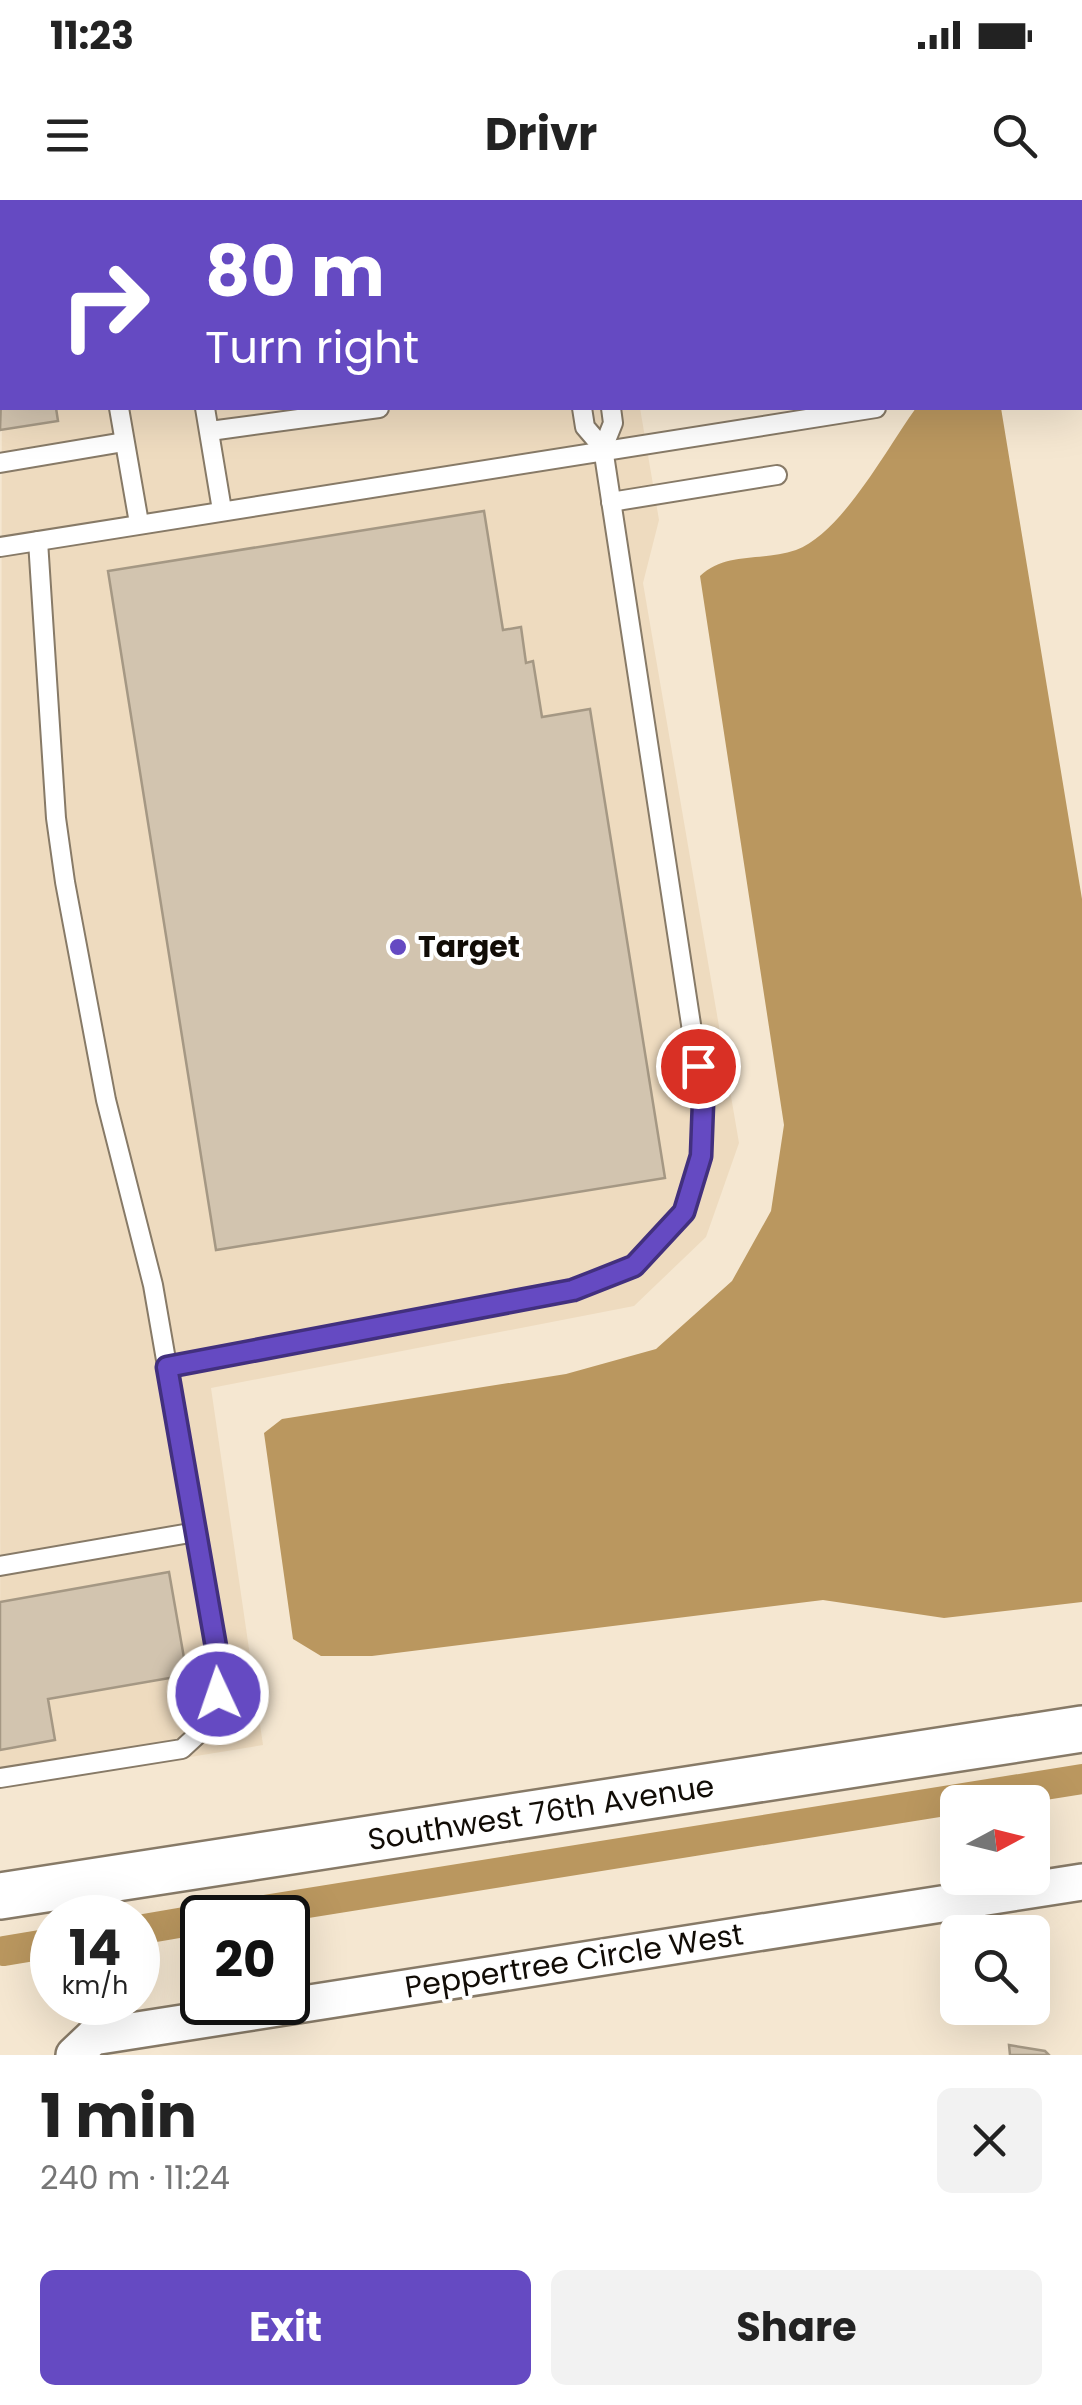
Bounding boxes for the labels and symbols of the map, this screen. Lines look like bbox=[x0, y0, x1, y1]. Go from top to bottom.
place label: Target bbox=[418, 925, 520, 968]
marker: Target bbox=[387, 936, 409, 958]
pin bbox=[656, 1024, 741, 1109]
position arrow bbox=[166, 1642, 270, 1746]
street label: Southwest 76th Avenue bbox=[365, 1764, 717, 1861]
north arrow bbox=[940, 1785, 1050, 1895]
speed limit sign: 20 bbox=[180, 1895, 310, 2025]
street label: Peppertree Circle West bbox=[402, 1913, 746, 2008]

